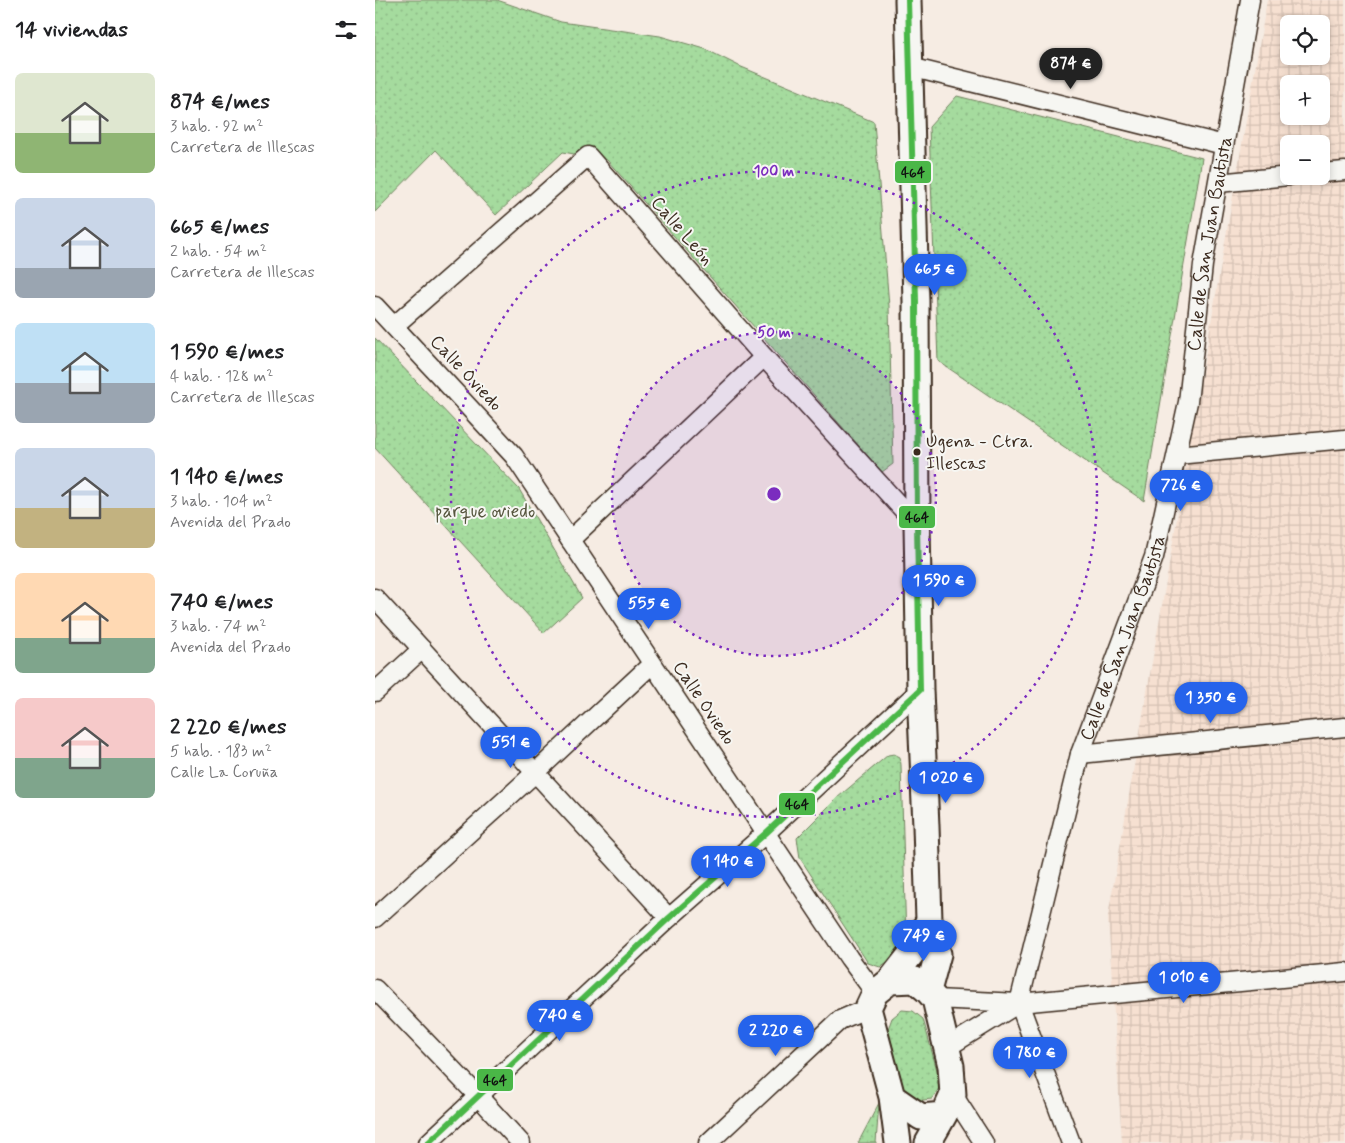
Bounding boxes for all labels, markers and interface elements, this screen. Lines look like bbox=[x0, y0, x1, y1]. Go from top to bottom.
map controls bbox=[1280, 15, 1330, 185]
button: locate bbox=[1280, 15, 1330, 65]
text: 14 viviendas bbox=[15, 16, 128, 44]
icon: filters bbox=[332, 16, 360, 44]
pin: 874 € bbox=[1036, 48, 1106, 90]
text: 874 € bbox=[1050, 53, 1092, 74]
button: + bbox=[1280, 75, 1330, 125]
text: 874 €/mes bbox=[170, 88, 270, 116]
icon: home bbox=[55, 93, 115, 153]
text: 3 hab. · 92 m² bbox=[170, 116, 263, 137]
street label: Calle de San Juan Bautista bbox=[1181, 134, 1238, 352]
button: − bbox=[1280, 135, 1330, 185]
text: Carretera de Illescas bbox=[170, 137, 315, 158]
line badge: 464 bbox=[894, 160, 932, 184]
text: 100 m bbox=[754, 162, 794, 182]
text: 464 bbox=[901, 164, 926, 182]
street label: Calle León bbox=[645, 191, 719, 271]
text: 665 €/mes bbox=[170, 213, 269, 241]
icon: home bbox=[55, 218, 115, 278]
text: 2 hab. · 54 m² bbox=[170, 241, 267, 262]
pin: 665 € bbox=[900, 254, 970, 296]
text: 665 € bbox=[915, 259, 955, 280]
text: Carretera de Illescas bbox=[170, 262, 315, 283]
text: 50 m bbox=[757, 323, 791, 343]
street label: Calle Oviedo bbox=[424, 329, 508, 417]
text: 1 590 €/mes bbox=[170, 338, 284, 366]
icon: home bbox=[55, 343, 115, 403]
text: 4 hab. · 128 m² bbox=[170, 366, 273, 387]
text: Carretera de Illescas bbox=[170, 387, 315, 408]
place label: Ugena - Ctra. Illescas bbox=[926, 430, 1033, 476]
marker: Ugena - Ctra. Illescas bbox=[912, 447, 922, 457]
text: 1 140 €/mes bbox=[170, 463, 283, 491]
icon: home bbox=[55, 468, 115, 528]
pin: 726 € bbox=[1146, 470, 1216, 512]
text: 726 € bbox=[1161, 475, 1201, 496]
centre of rings bbox=[765, 485, 783, 503]
text: 3 hab. · 104 m² bbox=[170, 491, 273, 512]
park label: parque oviedo bbox=[435, 499, 535, 524]
line badge: 464 bbox=[898, 505, 936, 529]
text: 464 bbox=[905, 509, 930, 527]
text: Avenida del Prado bbox=[170, 512, 291, 533]
street label: Calle de San Juan Bautista bbox=[1074, 533, 1171, 744]
pin: 1 590 € bbox=[893, 564, 985, 607]
text: 1 590 € bbox=[913, 570, 965, 591]
text: 740 €/mes bbox=[170, 588, 273, 616]
pin: 555 € bbox=[614, 588, 684, 630]
icon: home bbox=[55, 593, 115, 653]
text: 555 € bbox=[628, 593, 670, 614]
text: 3 hab. · 74 m² bbox=[170, 616, 266, 637]
text: Avenida del Prado bbox=[170, 637, 291, 658]
street label: Calle Oviedo bbox=[667, 656, 741, 750]
pin: 1 350 € bbox=[1165, 682, 1257, 724]
text: 1 350 € bbox=[1186, 687, 1236, 708]
text: 2 220 €/mes bbox=[170, 713, 286, 741]
icon: home bbox=[55, 718, 115, 778]
pin: 551 € bbox=[476, 726, 546, 769]
text: 551 € bbox=[491, 732, 531, 753]
text: 5 hab. · 183 m² bbox=[170, 741, 272, 762]
text: Calle La Coruña bbox=[170, 762, 278, 783]
pin: 1 020 € bbox=[900, 762, 992, 804]
text: 1 020 € bbox=[919, 767, 973, 788]
line badge: 464 bbox=[778, 792, 816, 816]
text: 464 bbox=[785, 796, 810, 814]
pin: 1 140 € bbox=[682, 846, 774, 888]
text: 1 140 € bbox=[702, 851, 754, 872]
pin: 749 € bbox=[889, 920, 959, 962]
text: 749 € bbox=[903, 925, 945, 946]
pin: 1 010 € bbox=[1138, 962, 1230, 1004]
text: 1 010 € bbox=[1159, 967, 1209, 988]
pin: 740 € bbox=[525, 1000, 595, 1042]
text: 740 € bbox=[538, 1005, 582, 1026]
pin: 2 220 € bbox=[730, 1014, 822, 1057]
text: 2 220 € bbox=[749, 1020, 803, 1041]
pin: 1 780 € bbox=[984, 1036, 1076, 1079]
text: 1 780 € bbox=[1004, 1042, 1056, 1063]
line badge: 464 bbox=[476, 1068, 514, 1092]
text: 464 bbox=[483, 1072, 508, 1090]

